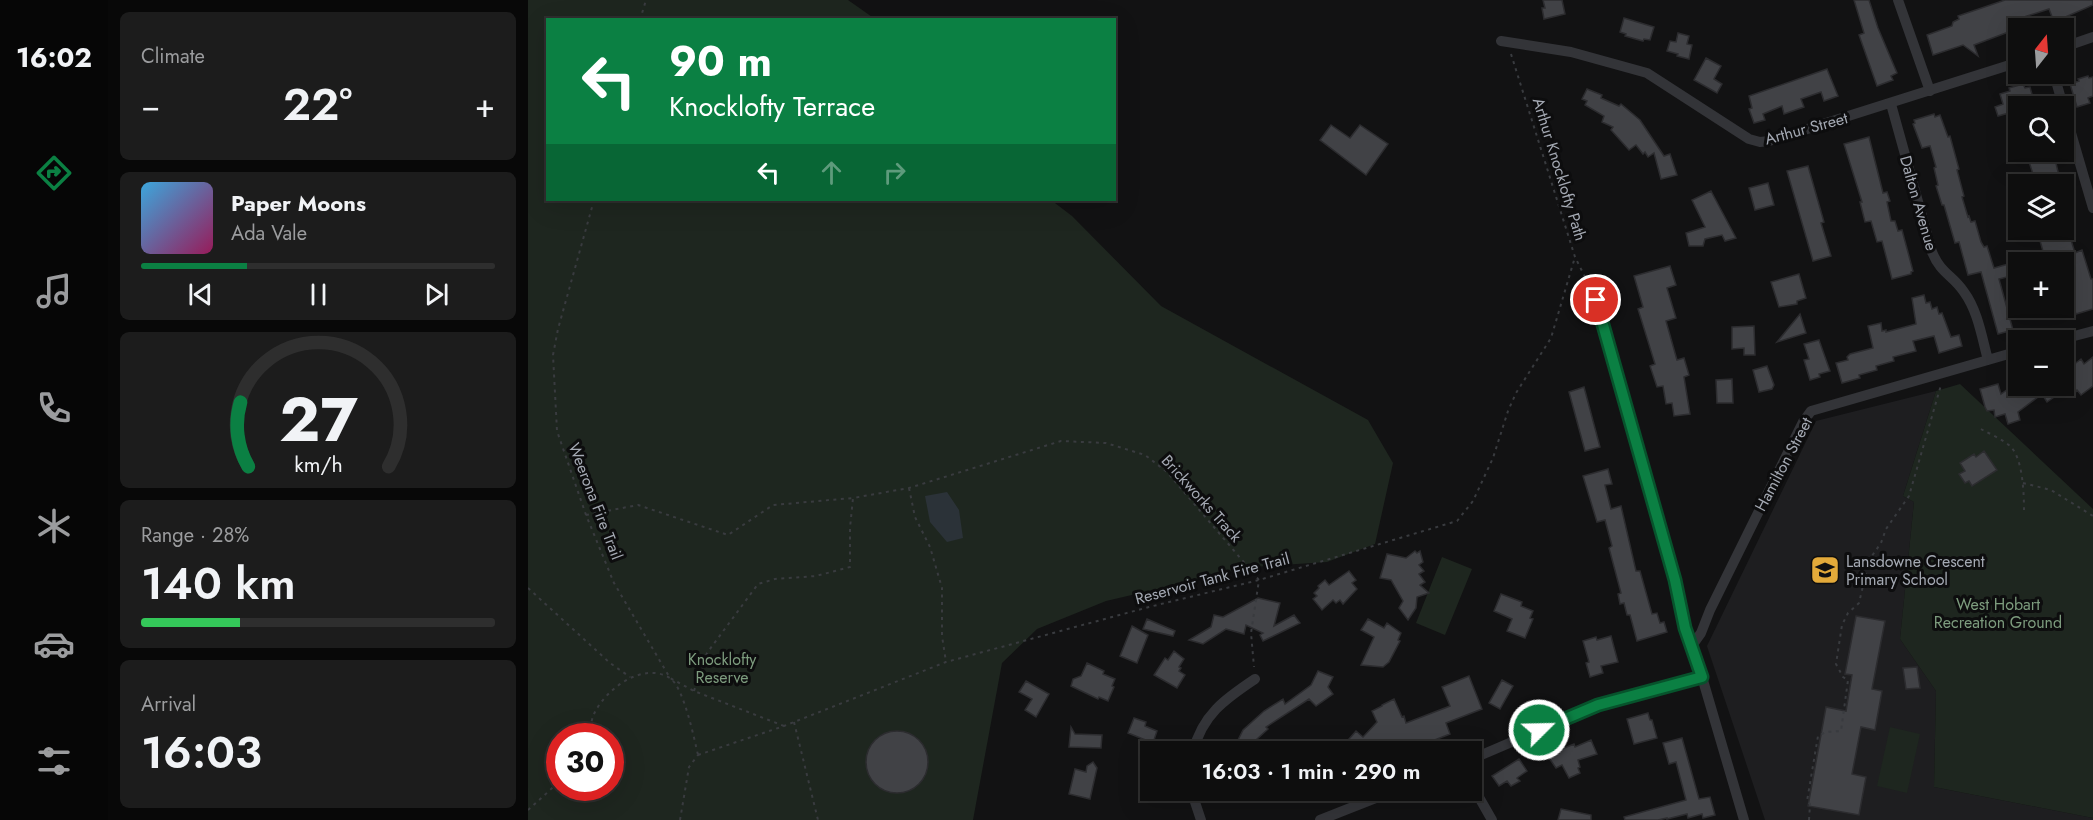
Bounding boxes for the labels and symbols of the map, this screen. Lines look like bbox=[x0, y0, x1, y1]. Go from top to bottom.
north arrow bbox=[2008, 18, 2074, 84]
street label: Arthur Knocklofty Path bbox=[1527, 95, 1592, 244]
street label: Arthur Street bbox=[1762, 106, 1850, 151]
street label: Dalton Avenue bbox=[1894, 153, 1943, 253]
pin bbox=[1570, 274, 1621, 325]
street label: Hamilton Street bbox=[1749, 413, 1818, 515]
street label: Weerona Fire Trail bbox=[563, 439, 628, 563]
street label: Brickworks Track bbox=[1156, 450, 1248, 548]
street label: Reservoir Tank Fire Trail bbox=[1132, 547, 1292, 610]
place label: Lansdowne Crescent Primary School bbox=[1846, 550, 1985, 591]
school or university icon: Lansdowne Crescent Primary School bbox=[1809, 554, 1841, 586]
park label: West Hobart Recreation Ground bbox=[1934, 593, 2062, 634]
park label: Knocklofty Reserve bbox=[688, 648, 757, 689]
position arrow bbox=[1507, 698, 1571, 762]
speed limit sign: 30 bbox=[546, 723, 624, 801]

